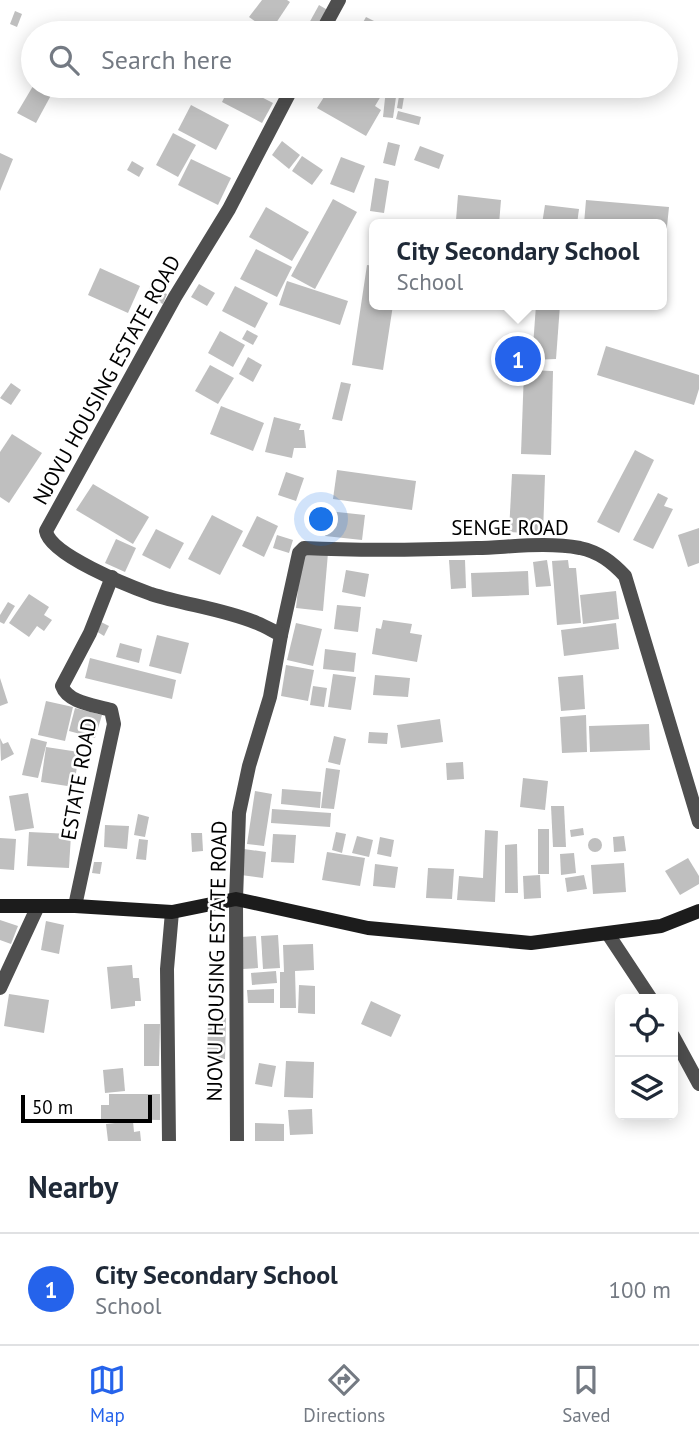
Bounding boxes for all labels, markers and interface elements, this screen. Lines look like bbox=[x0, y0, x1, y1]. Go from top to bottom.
search box bbox=[21, 21, 678, 98]
icon: search bbox=[45, 41, 83, 79]
text: Search here bbox=[101, 43, 232, 76]
popup bbox=[369, 219, 667, 310]
text: City Secondary School bbox=[397, 234, 639, 267]
street label: NJOVU HOUSING ESTATE ROAD bbox=[27, 250, 186, 509]
text: School bbox=[397, 267, 463, 296]
pin: 1 bbox=[495, 333, 541, 385]
your location bbox=[304, 502, 338, 536]
street label: SENGE ROAD bbox=[451, 514, 569, 541]
street label: ESTATE ROAD bbox=[54, 716, 103, 842]
street label: NJOVU HOUSING ESTATE ROAD bbox=[201, 820, 232, 1102]
map controls bbox=[615, 994, 678, 1120]
button: locate bbox=[615, 994, 678, 1057]
button: layers bbox=[615, 1057, 678, 1120]
scale bar bbox=[21, 1092, 152, 1124]
text: 50 m bbox=[32, 1095, 73, 1119]
text: Nearby bbox=[28, 1167, 118, 1206]
text: City Secondary School bbox=[95, 1258, 338, 1291]
text: 1 bbox=[44, 1275, 58, 1304]
text: 100 m bbox=[609, 1275, 671, 1304]
text: School bbox=[95, 1291, 162, 1320]
tab: Map bbox=[88, 1361, 126, 1427]
tab: Directions bbox=[303, 1361, 385, 1427]
tab: Saved bbox=[562, 1361, 611, 1427]

